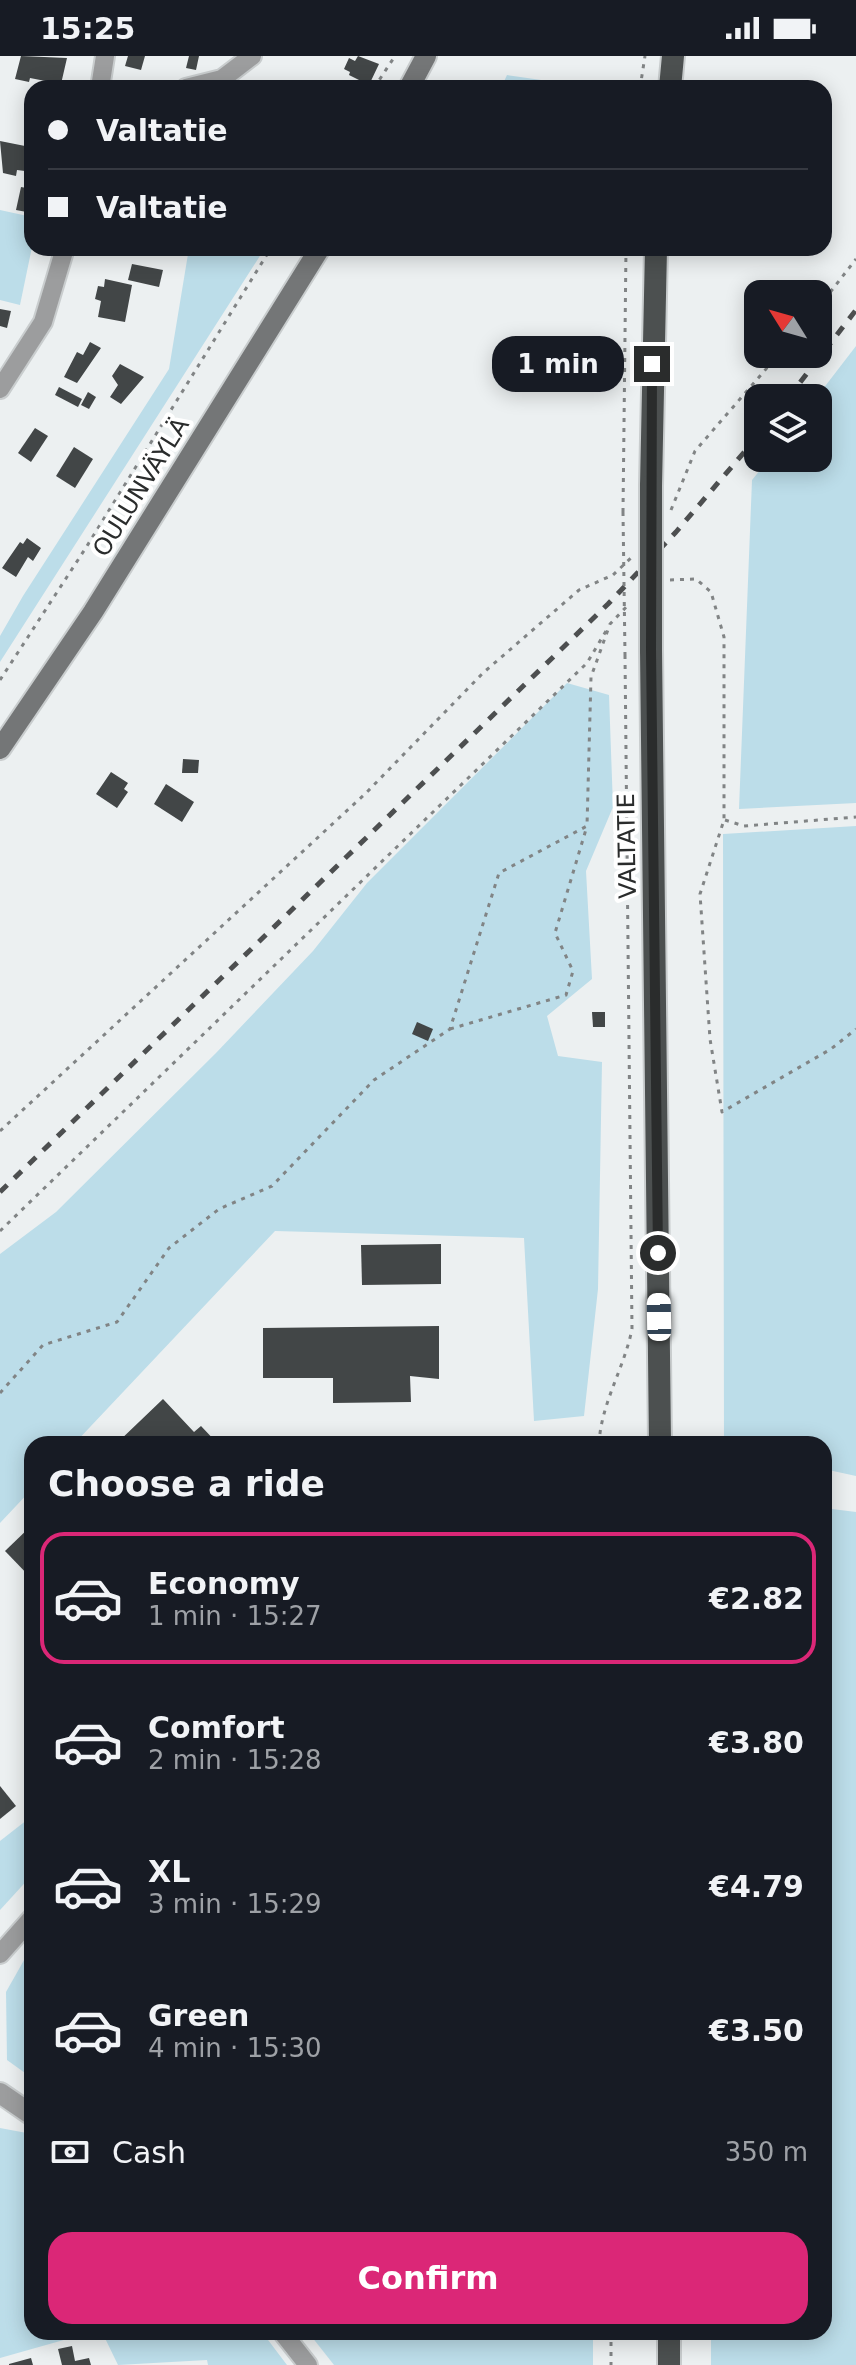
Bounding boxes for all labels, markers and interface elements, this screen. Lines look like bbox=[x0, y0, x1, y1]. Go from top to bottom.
text: 15:25 bbox=[40, 11, 136, 46]
text: Valtatie bbox=[96, 113, 228, 148]
text: Valtatie bbox=[96, 190, 228, 225]
north arrow bbox=[744, 280, 832, 368]
map controls bbox=[744, 280, 832, 472]
callout: 1 min bbox=[492, 336, 624, 392]
route end bbox=[634, 346, 670, 382]
text: 1 min bbox=[517, 349, 599, 379]
button: layers bbox=[744, 384, 832, 472]
street label: OULUNVÄYLÄ bbox=[86, 411, 195, 562]
street label: VALTATIE bbox=[612, 793, 642, 899]
route start bbox=[640, 1235, 676, 1271]
car bbox=[647, 1293, 671, 1341]
text: Choose a ride bbox=[48, 1463, 325, 1504]
icon: car bbox=[52, 1562, 124, 1634]
text: Economy bbox=[148, 1566, 300, 1601]
text: €2.82 bbox=[709, 1581, 804, 1616]
text: 1 min · 15:27 bbox=[148, 1601, 322, 1631]
icon: car bbox=[52, 1706, 124, 1778]
text: Comfort bbox=[148, 1710, 285, 1745]
text: €3.80 bbox=[709, 1725, 804, 1760]
text: 2 min · 15:28 bbox=[148, 1745, 322, 1775]
icon: car bbox=[52, 1850, 124, 1922]
text: XL bbox=[148, 1854, 190, 1889]
text: €4.79 bbox=[709, 1869, 804, 1904]
text: 3 min · 15:29 bbox=[148, 1889, 322, 1919]
icon: car bbox=[52, 1994, 124, 2066]
text: Green bbox=[148, 1998, 249, 2033]
text: €3.50 bbox=[709, 2013, 804, 2048]
text: 4 min · 15:30 bbox=[148, 2033, 322, 2063]
icon: cash bbox=[48, 2130, 92, 2174]
text: Cash bbox=[112, 2135, 186, 2170]
text: 350 m bbox=[725, 2137, 808, 2167]
button: Confirm bbox=[48, 2232, 808, 2324]

